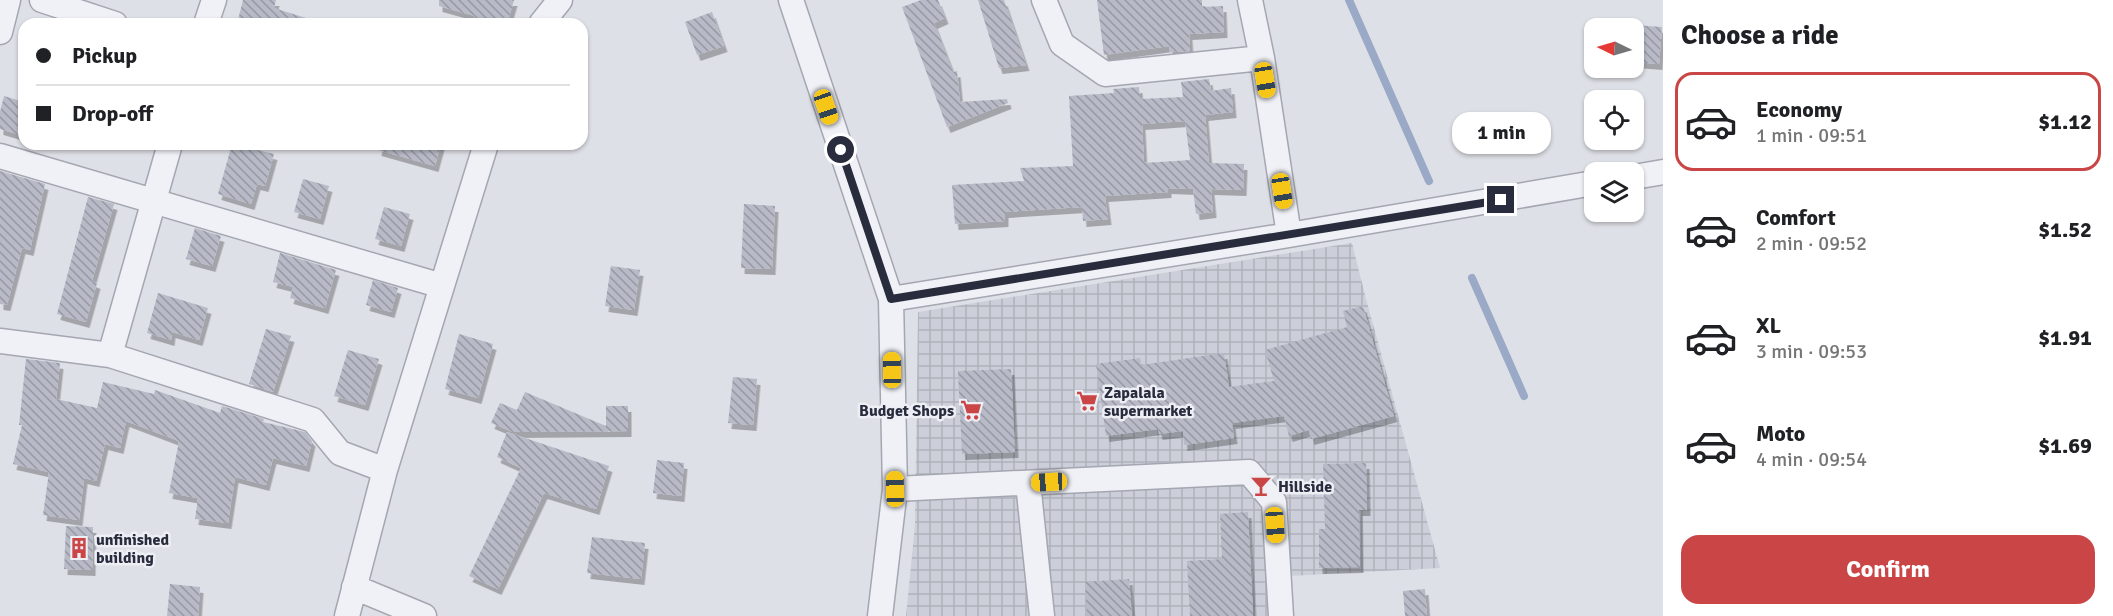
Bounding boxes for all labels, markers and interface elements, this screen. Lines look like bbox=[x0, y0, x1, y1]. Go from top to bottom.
north arrow bbox=[1584, 18, 1644, 78]
map controls bbox=[1584, 18, 1644, 222]
text: Choose a ride bbox=[1681, 19, 1839, 52]
text: Pickup bbox=[72, 42, 137, 69]
car bbox=[1253, 61, 1277, 99]
car bbox=[812, 87, 840, 127]
button: locate bbox=[1584, 90, 1644, 150]
icon: car bbox=[1684, 95, 1738, 149]
text: Economy bbox=[1756, 96, 1842, 123]
text: Drop-off bbox=[72, 100, 153, 127]
text: $1.12 bbox=[2038, 108, 2092, 135]
callout: 1 min bbox=[1452, 113, 1550, 155]
text: 1 min bbox=[1477, 120, 1526, 145]
text: 1 min · 09:51 bbox=[1756, 123, 1867, 148]
route start bbox=[827, 136, 854, 163]
button: layers bbox=[1584, 162, 1644, 222]
car bbox=[1270, 172, 1294, 210]
route end bbox=[1487, 186, 1514, 213]
icon: car bbox=[1684, 203, 1738, 257]
text: Comfort bbox=[1756, 204, 1836, 231]
text: $1.52 bbox=[2038, 216, 2092, 243]
text: 2 min · 09:52 bbox=[1756, 231, 1867, 256]
icon: car bbox=[1684, 311, 1738, 365]
text: XL bbox=[1756, 312, 1781, 339]
text: $1.91 bbox=[2038, 324, 2092, 351]
text: 3 min · 09:53 bbox=[1756, 339, 1867, 364]
car bbox=[883, 352, 901, 388]
place label: Zapalala supermarket bbox=[1104, 383, 1192, 421]
supermarket icon: Zapalala supermarket bbox=[1075, 389, 1099, 413]
supermarket icon: Budget Shops bbox=[959, 398, 983, 422]
place label: Budget Shops bbox=[859, 401, 954, 421]
icon: car bbox=[1684, 419, 1738, 473]
text: Moto bbox=[1756, 420, 1805, 447]
text: $1.69 bbox=[2038, 432, 2092, 459]
text: 4 min · 09:54 bbox=[1756, 447, 1867, 472]
car bbox=[886, 471, 904, 507]
car bbox=[1031, 472, 1067, 492]
bar icon: Hillside bbox=[1249, 474, 1273, 498]
place label: Hillside bbox=[1278, 477, 1332, 497]
car bbox=[1265, 506, 1285, 544]
place label: unfinished building bbox=[96, 530, 169, 568]
button: Confirm bbox=[1681, 535, 2095, 604]
building icon: unfinished building bbox=[67, 536, 91, 560]

